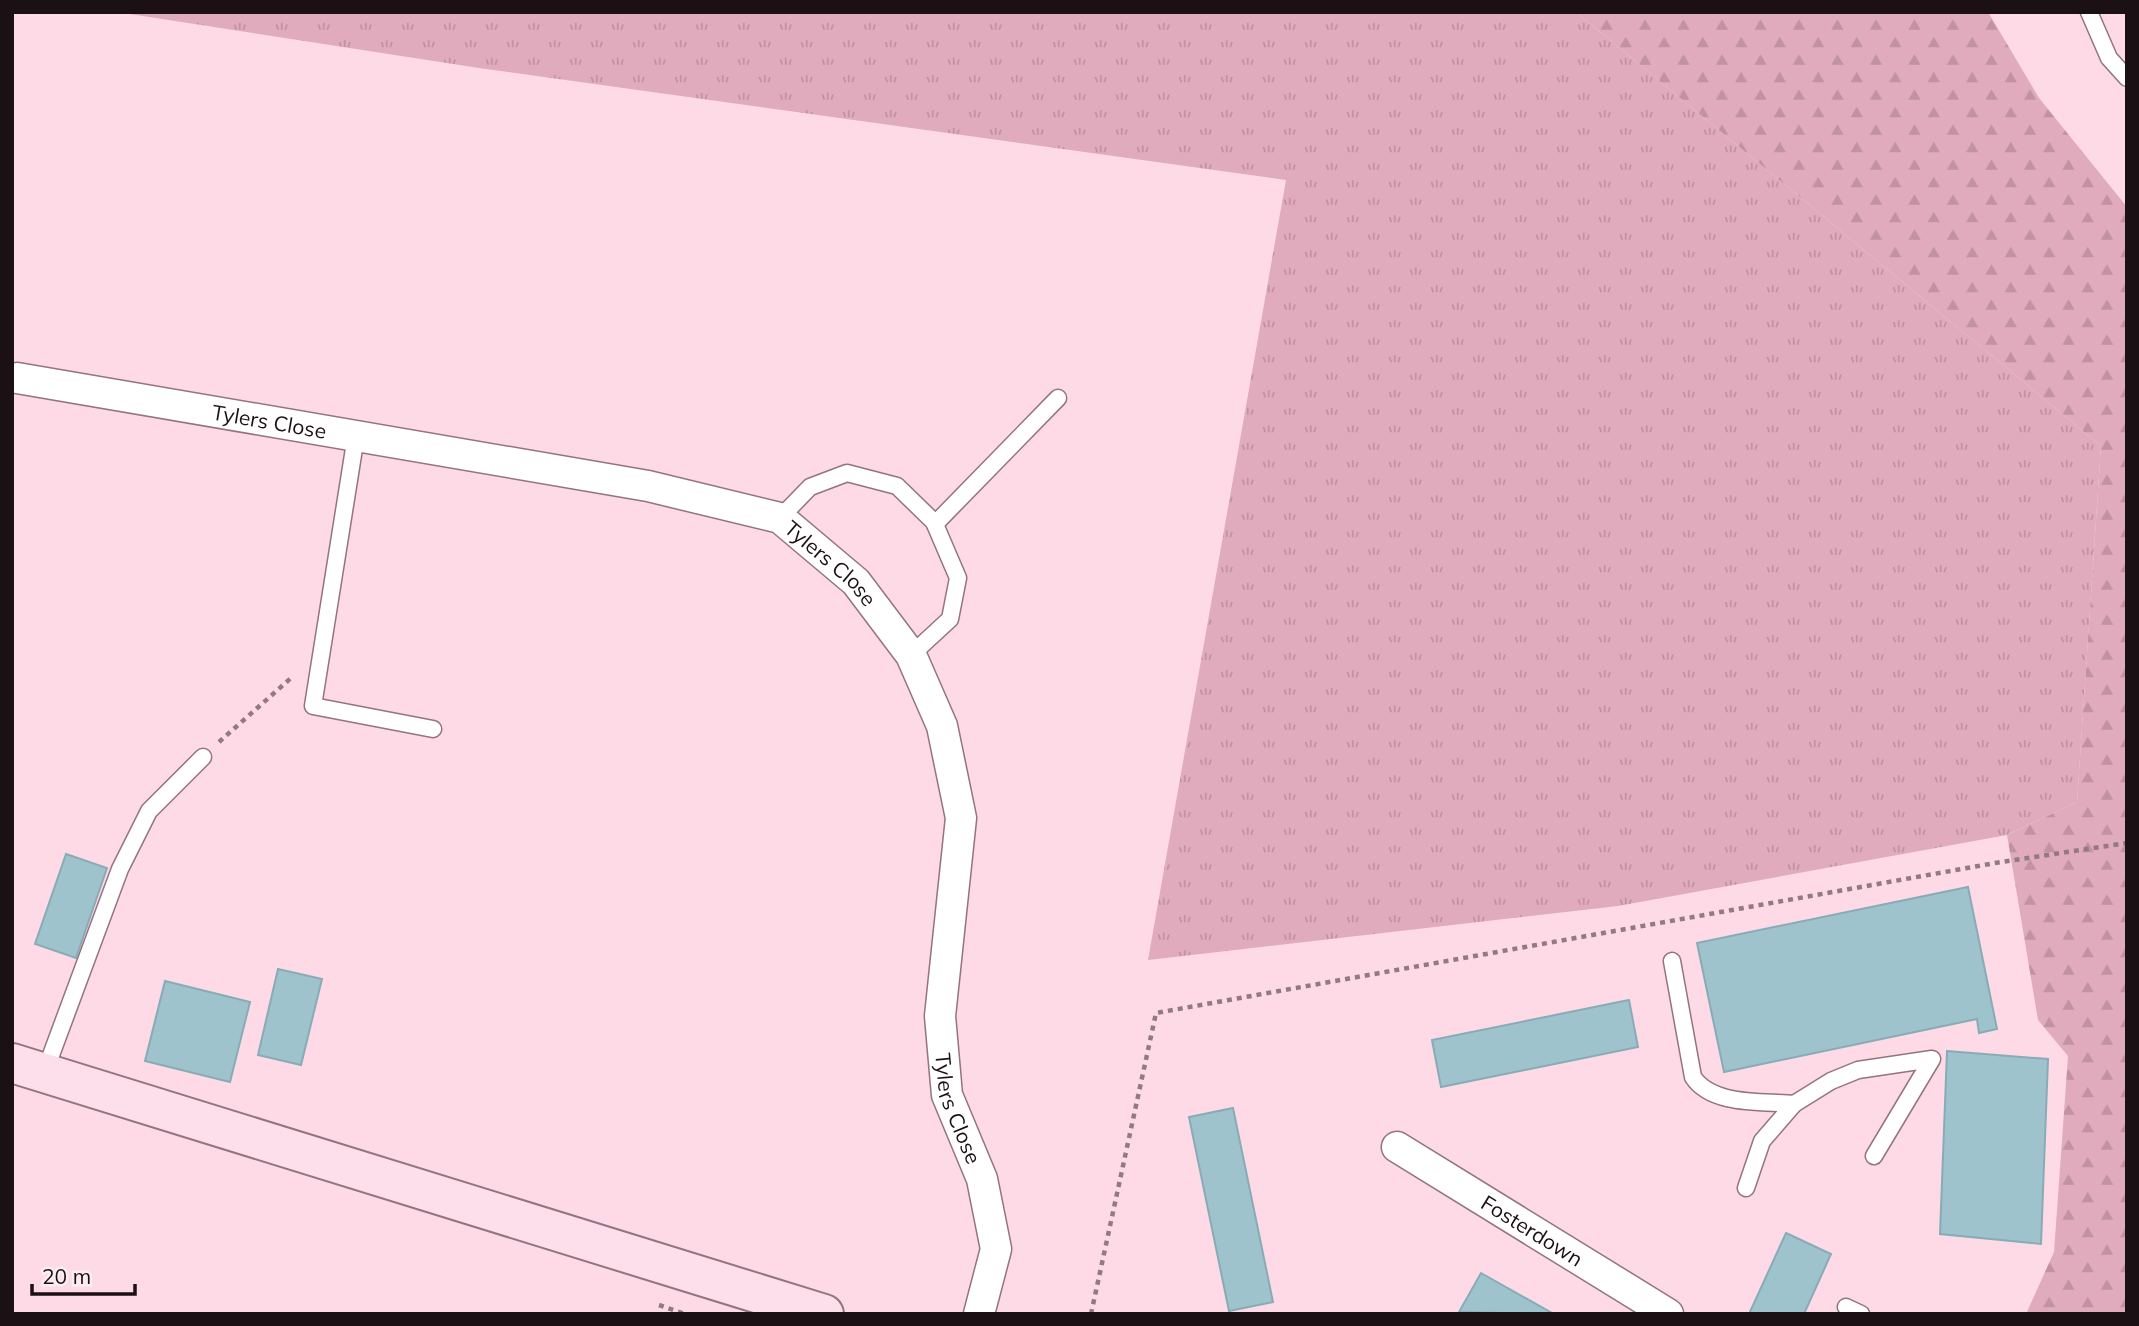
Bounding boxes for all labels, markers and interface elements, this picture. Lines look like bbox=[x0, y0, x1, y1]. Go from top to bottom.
street label: Tylers Close bbox=[210, 399, 328, 444]
street label: Tylers Close bbox=[779, 515, 882, 611]
street label: Tylers Close bbox=[930, 1052, 987, 1168]
street label: Fosterdown bbox=[1477, 1189, 1588, 1272]
scale bar bbox=[32, 1252, 135, 1296]
text: 20 m bbox=[42, 1263, 91, 1289]

